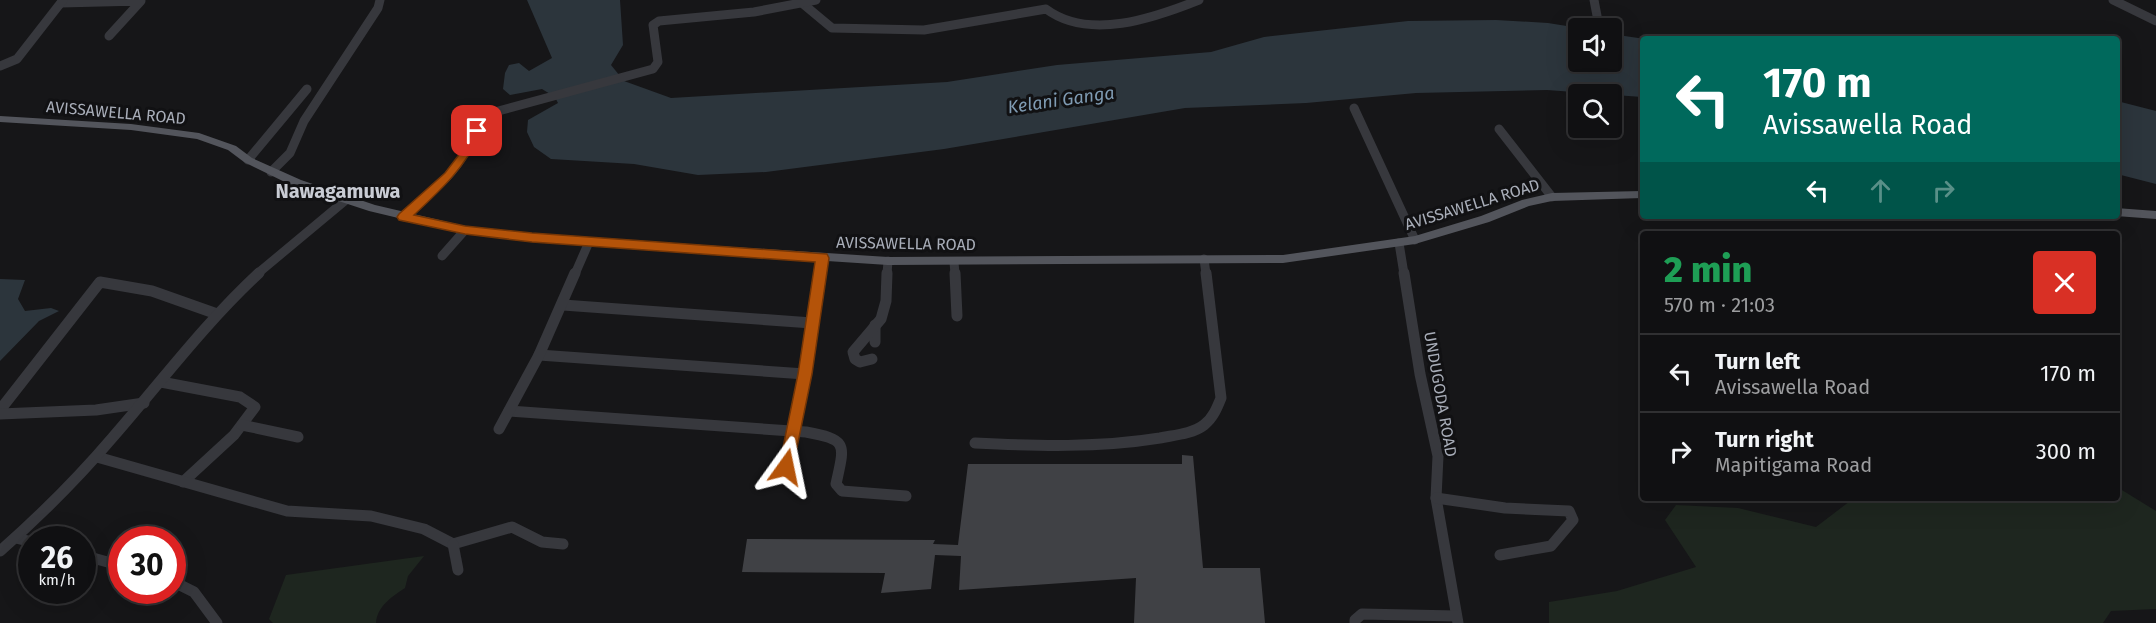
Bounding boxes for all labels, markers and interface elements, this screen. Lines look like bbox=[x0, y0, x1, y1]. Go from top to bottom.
map controls bbox=[1568, 18, 1622, 138]
button: sound bbox=[1568, 18, 1622, 72]
text: 170 m bbox=[1763, 58, 1872, 108]
icon: left bbox=[1664, 60, 1742, 138]
water label: Kelani Ganga bbox=[1006, 82, 1116, 118]
button: search bbox=[1568, 84, 1622, 138]
street label: AVISSAWELLA ROAD bbox=[45, 97, 186, 128]
pin bbox=[451, 105, 502, 156]
text: Avissawella Road bbox=[1763, 109, 1972, 141]
icon: arrive bbox=[460, 114, 493, 147]
icon: left bbox=[1801, 174, 1834, 207]
icon: ahead bbox=[1864, 174, 1897, 207]
icon: right bbox=[1927, 174, 1960, 207]
street label: AVISSAWELLA ROAD bbox=[1402, 175, 1542, 234]
district label: Nawagamuwa bbox=[275, 179, 401, 203]
street label: AVISSAWELLA ROAD bbox=[836, 233, 976, 254]
text: 2 min bbox=[1664, 248, 1752, 292]
button: close bbox=[2033, 251, 2096, 314]
text: 570 m · 21:03 bbox=[1664, 293, 1775, 317]
street label: UNDUGODA ROAD bbox=[1420, 330, 1461, 458]
text: Turn left bbox=[1715, 348, 1800, 375]
icon: left bbox=[1664, 357, 1697, 390]
text: 170 m bbox=[2040, 360, 2096, 387]
text: Avissawella Road bbox=[1715, 375, 1870, 399]
text: Turn right bbox=[1715, 426, 1814, 453]
position arrow bbox=[754, 435, 818, 499]
icon: right bbox=[1664, 435, 1697, 468]
text: 300 m bbox=[2036, 438, 2096, 465]
text: Mapitigama Road bbox=[1715, 453, 1872, 477]
speed limit sign: 30 bbox=[108, 526, 186, 604]
text: 26 bbox=[41, 540, 73, 576]
text: km/h bbox=[38, 571, 76, 589]

